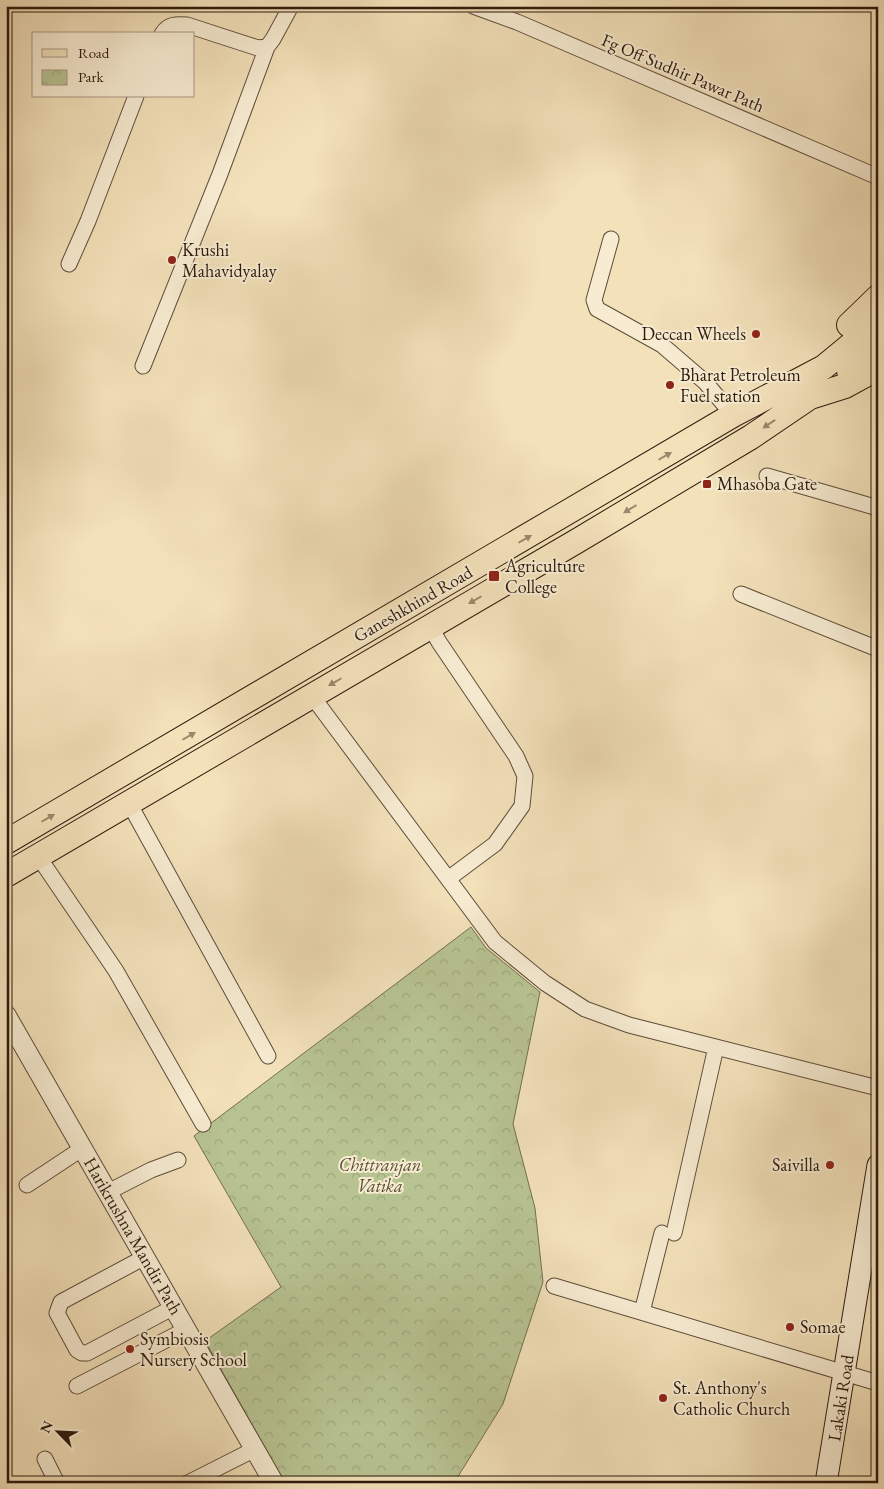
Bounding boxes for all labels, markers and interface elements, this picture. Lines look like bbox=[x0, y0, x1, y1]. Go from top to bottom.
street label: Fg Off Sudhir Pawar Path bbox=[598, 28, 768, 117]
legend bbox=[32, 32, 195, 98]
text: Road bbox=[78, 43, 110, 62]
text: Park bbox=[78, 67, 105, 86]
place label: Krushi Mahavidyalay bbox=[182, 238, 277, 282]
marker: Krushi Mahavidyalay bbox=[166, 254, 178, 266]
place label: Deccan Wheels bbox=[642, 322, 746, 345]
marker: Deccan Wheels bbox=[750, 328, 762, 340]
place label: Bharat Petroleum Fuel station bbox=[680, 363, 801, 407]
marker: Bharat Petroleum Fuel station bbox=[664, 379, 676, 391]
one-way arrow bbox=[763, 419, 776, 429]
one-way arrow bbox=[659, 452, 672, 461]
place label: Mhasoba Gate bbox=[717, 472, 817, 495]
marker: Mhasoba Gate bbox=[701, 478, 713, 490]
one-way arrow bbox=[624, 504, 637, 513]
one-way arrow bbox=[519, 534, 532, 543]
place label: Agriculture College bbox=[504, 554, 585, 598]
street label: Ganeshkhind Road bbox=[349, 560, 477, 647]
marker: Agriculture College bbox=[487, 569, 501, 583]
one-way arrow bbox=[468, 596, 483, 604]
one-way arrow bbox=[329, 678, 342, 687]
one-way arrow bbox=[182, 731, 195, 740]
one-way arrow bbox=[42, 813, 55, 822]
street label: Harikrushna Mandir Path bbox=[79, 1153, 188, 1319]
park label: Chittranjan Vatika bbox=[339, 1153, 421, 1197]
place label: Saivilla bbox=[772, 1153, 821, 1176]
marker: Saivilla bbox=[824, 1159, 836, 1171]
place label: Somae bbox=[800, 1315, 846, 1338]
marker: Somae bbox=[784, 1321, 796, 1333]
place label: Symbiosis Nursery School bbox=[140, 1327, 247, 1371]
marker: Symbiosis Nursery School bbox=[124, 1343, 136, 1355]
street label: Lakaki Road bbox=[822, 1352, 859, 1443]
place label: St. Anthony's Catholic Church bbox=[673, 1376, 790, 1420]
marker: St. Anthony's Catholic Church bbox=[657, 1392, 669, 1404]
north arrow bbox=[32, 1406, 82, 1456]
text: N bbox=[36, 1417, 57, 1436]

